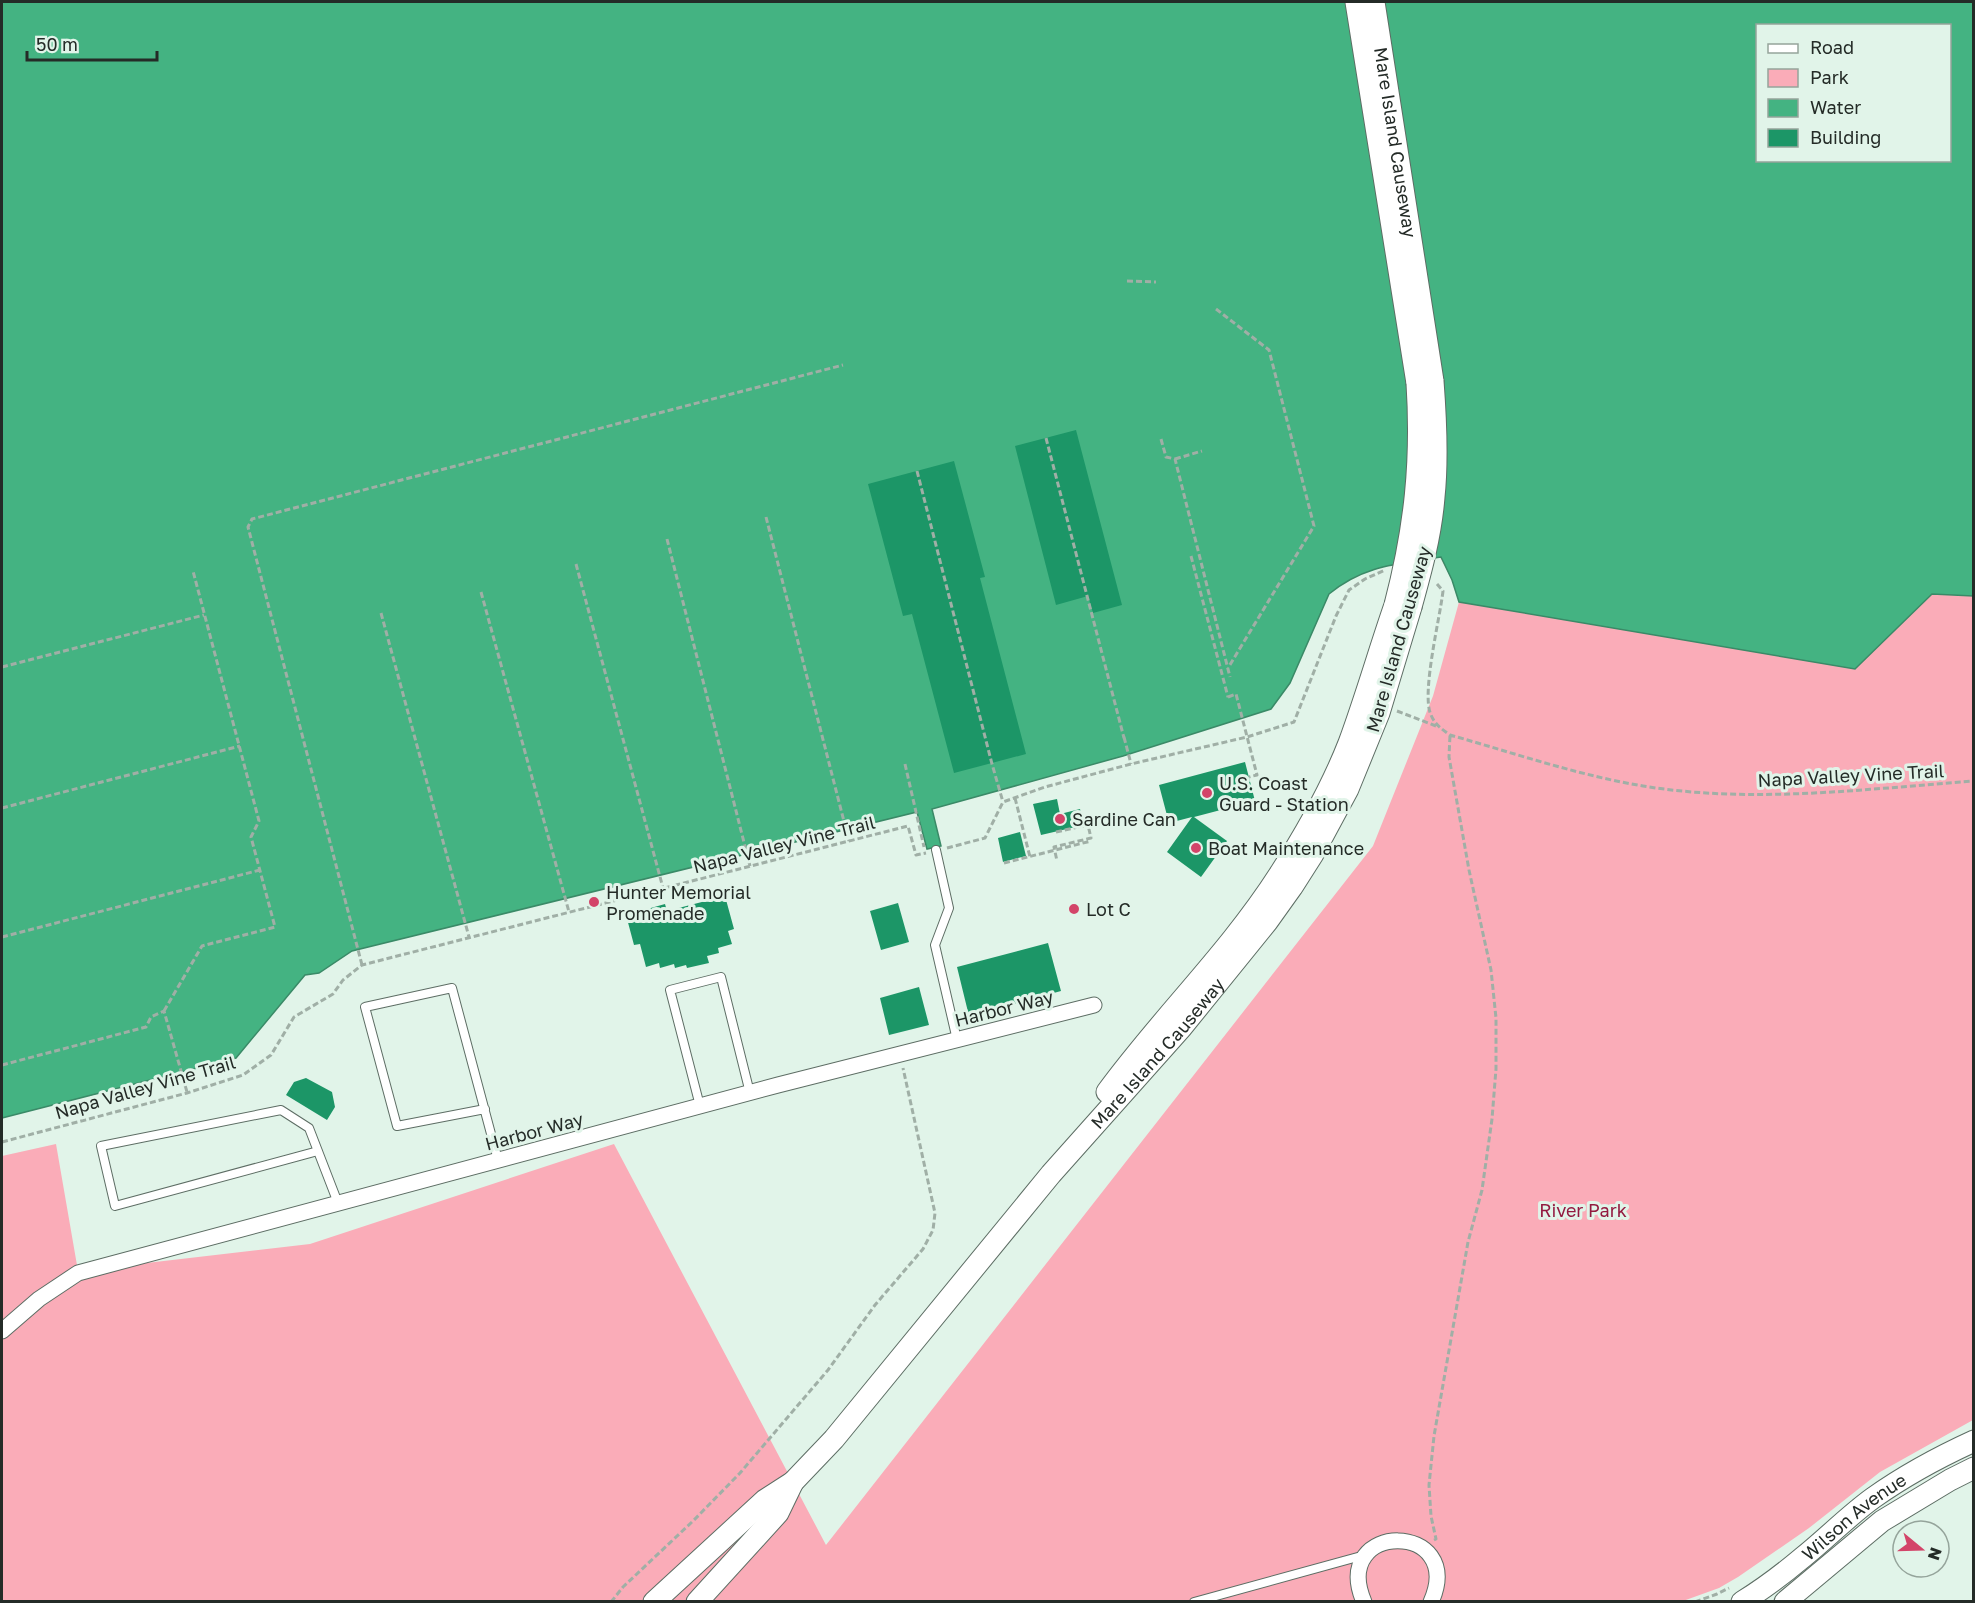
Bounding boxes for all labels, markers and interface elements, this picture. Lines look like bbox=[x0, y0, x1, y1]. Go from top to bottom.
scale bar bbox=[27, 24, 158, 62]
legend bbox=[1756, 24, 1951, 162]
text: 50 m bbox=[36, 33, 78, 55]
text: Road bbox=[1810, 36, 1854, 58]
street label: Mare Island Causeway bbox=[1370, 46, 1422, 239]
text: Park bbox=[1810, 66, 1849, 88]
text: Water bbox=[1810, 96, 1861, 118]
text: Building bbox=[1810, 126, 1881, 148]
street label: Mare Island Causeway bbox=[1361, 543, 1435, 735]
street label: Napa Valley Vine Trail bbox=[1757, 759, 1945, 791]
place label: U.S. Coast Guard - Station bbox=[1219, 772, 1349, 815]
marker: U.S. Coast Guard - Station bbox=[1200, 786, 1214, 800]
place label: Sardine Can bbox=[1072, 808, 1176, 830]
street label: Napa Valley Vine Trail bbox=[691, 811, 877, 877]
marker: Sardine Can bbox=[1053, 812, 1067, 826]
place label: Boat Maintenance bbox=[1208, 837, 1364, 859]
marker: Boat Maintenance bbox=[1189, 841, 1203, 855]
place label: Hunter Memorial Promenade bbox=[606, 881, 751, 924]
marker: Hunter Memorial Promenade bbox=[587, 895, 601, 909]
place label: Lot C bbox=[1086, 898, 1131, 920]
marker: Lot C bbox=[1067, 902, 1081, 916]
street label: Mare Island Causeway bbox=[1086, 973, 1229, 1133]
street label: Harbor Way bbox=[952, 985, 1056, 1031]
street label: Napa Valley Vine Trail bbox=[52, 1051, 238, 1123]
street label: Harbor Way bbox=[483, 1107, 585, 1155]
park label: River Park bbox=[1539, 1199, 1627, 1221]
street label: Wilson Avenue bbox=[1797, 1468, 1910, 1565]
north arrow bbox=[1891, 1519, 1951, 1579]
text: N bbox=[1924, 1545, 1947, 1563]

